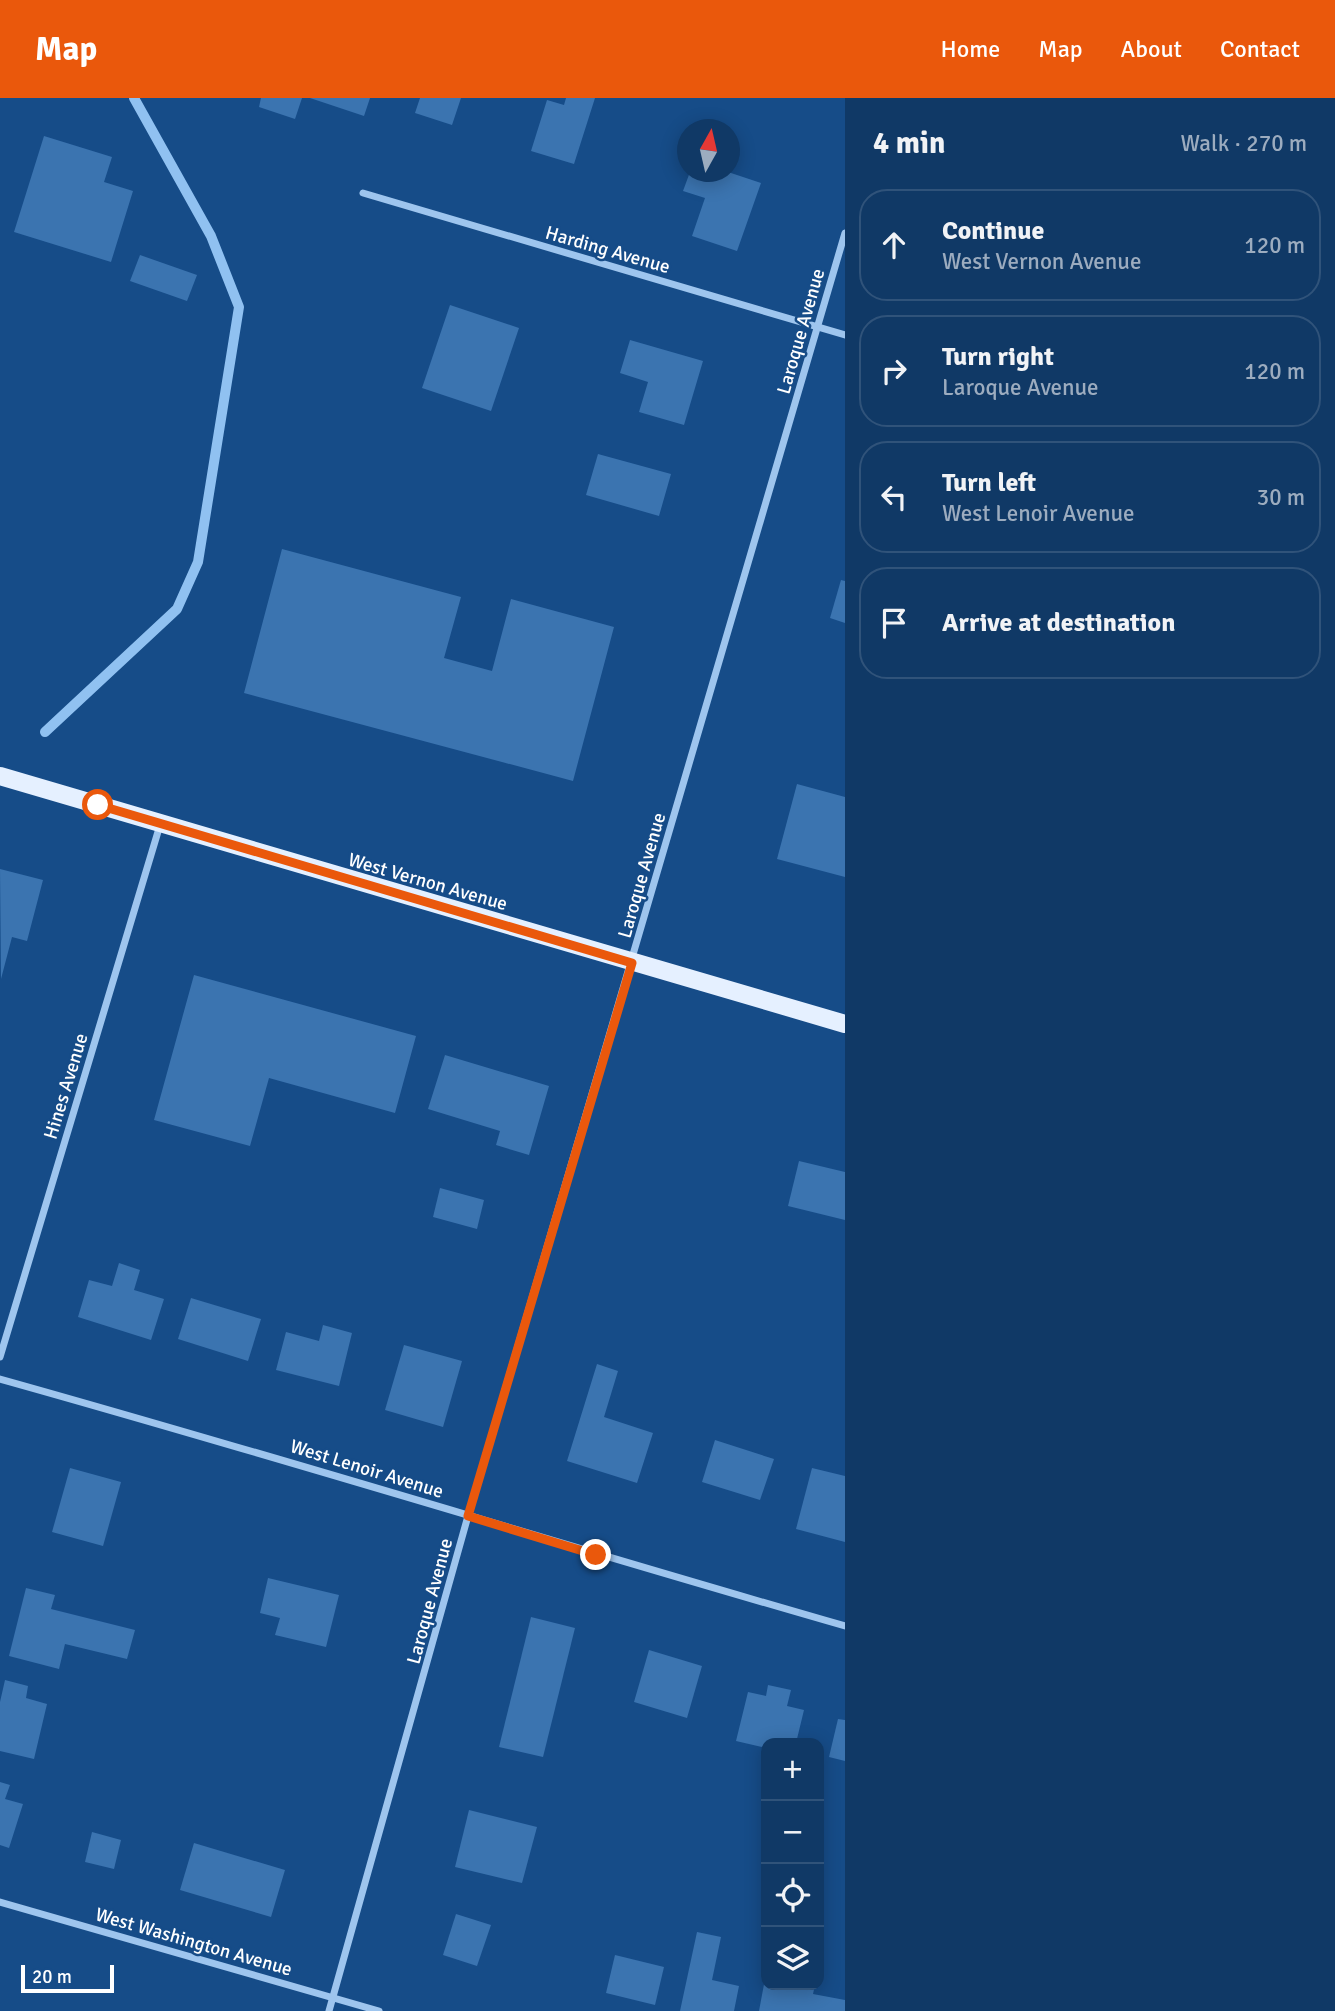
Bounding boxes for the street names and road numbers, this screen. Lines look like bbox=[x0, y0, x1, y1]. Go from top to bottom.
street label: Harding Avenue bbox=[543, 221, 673, 279]
street label: Laroque Avenue bbox=[772, 266, 830, 397]
street label: Laroque Avenue bbox=[613, 810, 671, 941]
street label: West Vernon Avenue bbox=[345, 848, 510, 916]
street label: Hines Avenue bbox=[38, 1030, 93, 1142]
street label: West Lenoir Avenue bbox=[287, 1434, 446, 1504]
street label: Laroque Avenue bbox=[402, 1536, 458, 1667]
street label: West Washington Avenue bbox=[93, 1902, 295, 1982]

